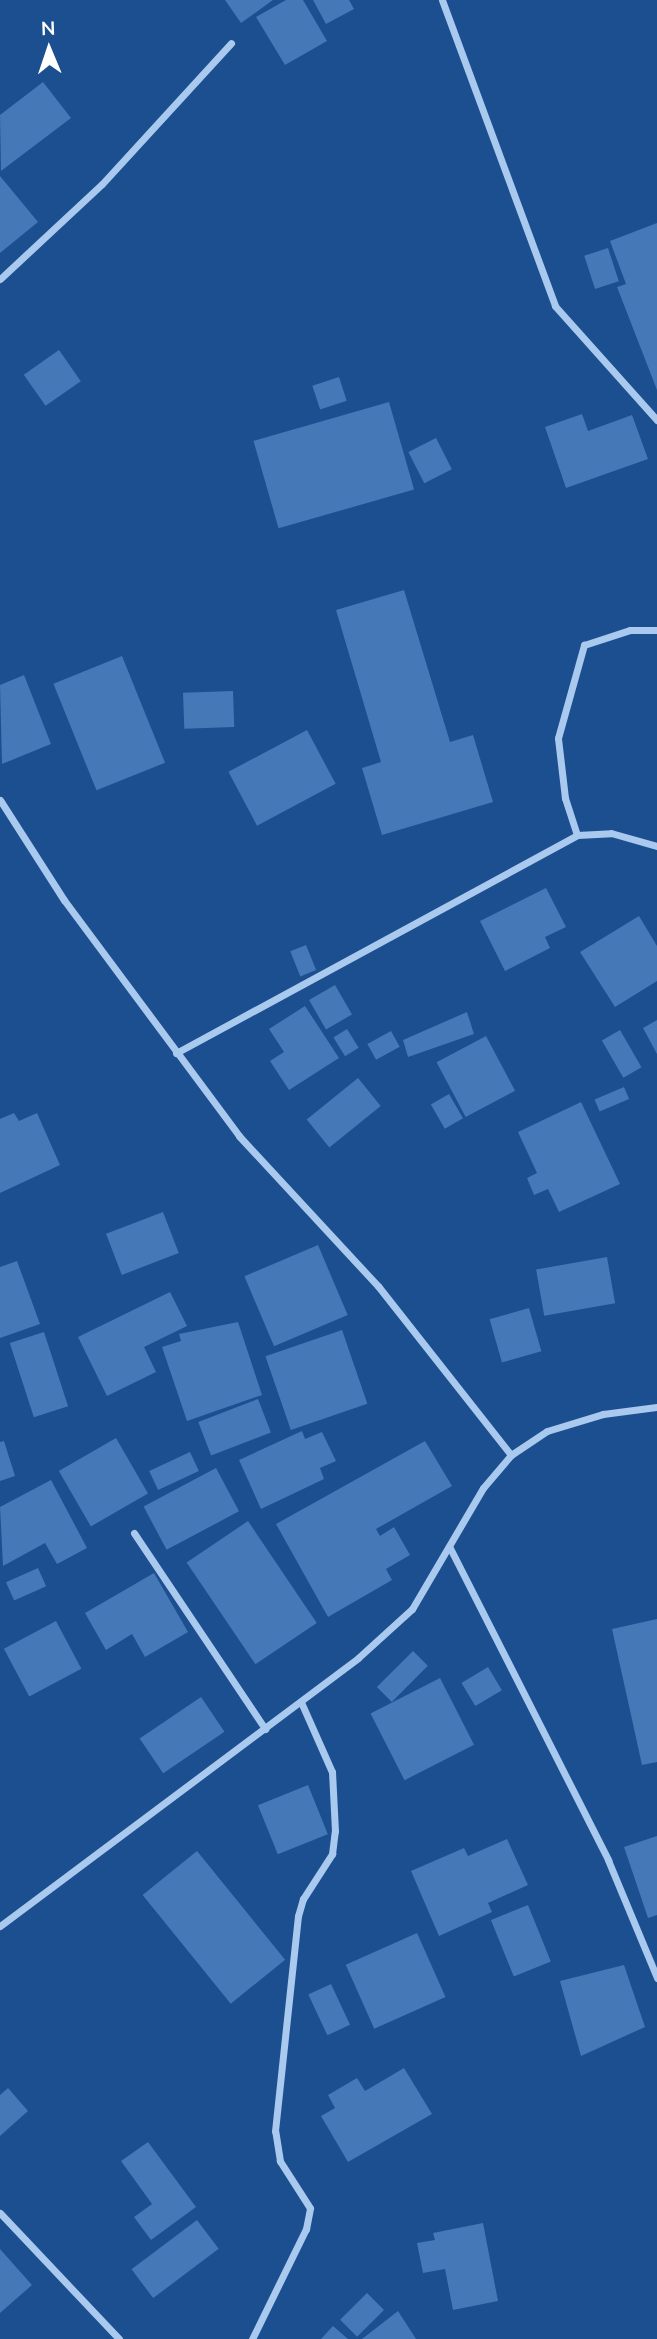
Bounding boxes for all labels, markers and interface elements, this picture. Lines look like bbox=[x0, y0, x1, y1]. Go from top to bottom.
north arrow bbox=[14, 14, 84, 84]
text: N bbox=[41, 16, 56, 40]

